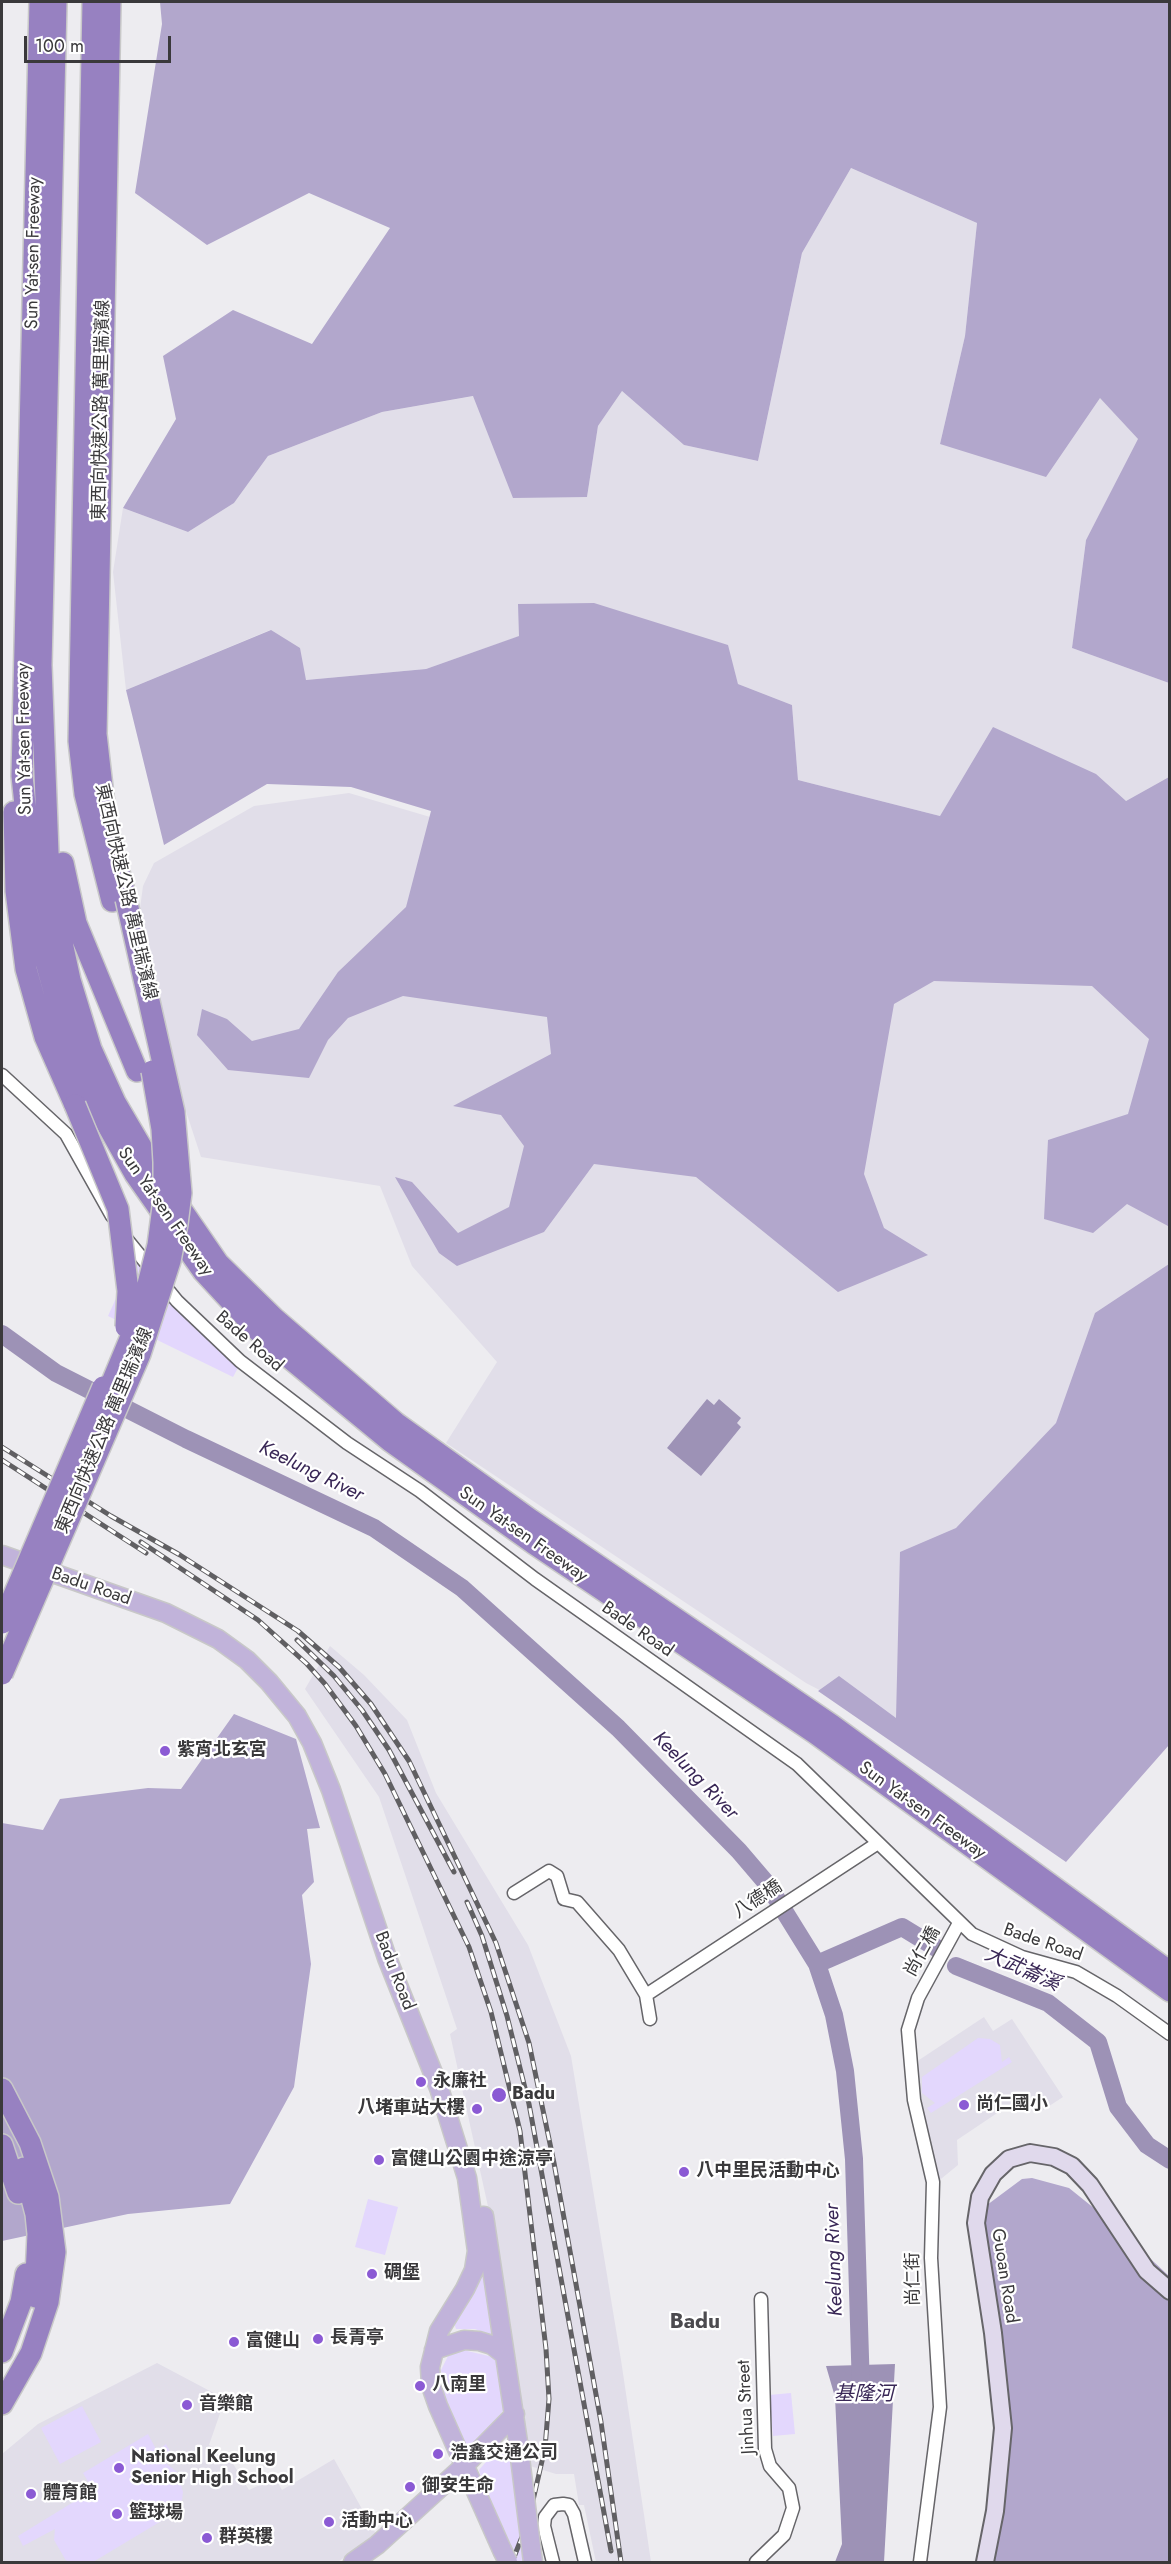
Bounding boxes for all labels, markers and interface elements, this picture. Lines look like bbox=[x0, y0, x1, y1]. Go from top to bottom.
scale bar bbox=[27, 24, 174, 62]
text: 100 m bbox=[35, 33, 84, 59]
street label: Sun Yat-sen Freeway bbox=[22, 177, 46, 329]
street label: 東西向快速公路 萬里瑞濱線 bbox=[89, 299, 115, 521]
street label: Sun Yat-sen Freeway bbox=[13, 663, 37, 815]
street label: 東西向快速公路 萬里瑞濱線 bbox=[90, 782, 160, 1002]
street label: Sun Yat-sen Freeway bbox=[113, 1143, 217, 1281]
street label: Bade Road bbox=[211, 1307, 287, 1377]
street label: 東西向快速公路 萬里瑞濱線 bbox=[52, 1325, 158, 1537]
water label: Keelung River bbox=[255, 1436, 367, 1508]
street label: Sun Yat-sen Freeway bbox=[454, 1483, 592, 1587]
street label: Badu Road bbox=[48, 1563, 134, 1611]
street label: Bade Road bbox=[597, 1598, 677, 1662]
water label: Keelung River bbox=[647, 1727, 743, 1825]
place label: 紫宵北玄宮 bbox=[177, 1740, 267, 1762]
marker: 紫宵北玄宮 bbox=[158, 1744, 172, 1758]
street label: Sun Yat-sen Freeway bbox=[854, 1758, 990, 1864]
street label: 八德橋 bbox=[729, 1876, 787, 1924]
street label: Bade Road bbox=[1001, 1919, 1085, 1967]
street label: 尚仁橋 bbox=[900, 1923, 946, 1981]
street label: Badu Road bbox=[369, 1929, 419, 2013]
water label: 大武崙溪 bbox=[981, 1943, 1063, 1997]
place label: 永廉社 bbox=[433, 2071, 487, 2093]
marker: 永廉社 bbox=[414, 2075, 428, 2089]
place label: Badu bbox=[512, 2084, 555, 2106]
marker: Badu bbox=[490, 2086, 508, 2104]
place label: 尚仁國小 bbox=[976, 2094, 1048, 2116]
place label: 八堵車站大樓 bbox=[357, 2098, 465, 2120]
marker: 尚仁國小 bbox=[957, 2098, 971, 2112]
marker: 八堵車站大樓 bbox=[470, 2102, 484, 2116]
place label: 富健山公園中途涼亭 bbox=[391, 2149, 553, 2171]
marker: 富健山公園中途涼亭 bbox=[372, 2153, 386, 2167]
place label: 八中里民活動中心 bbox=[696, 2161, 840, 2183]
marker: 八中里民活動中心 bbox=[677, 2165, 691, 2179]
water label: Keelung River bbox=[821, 2203, 849, 2317]
street label: Guoan Road bbox=[986, 2227, 1022, 2325]
street label: 尚仁街 bbox=[903, 2252, 925, 2306]
place label: 碉堡 bbox=[384, 2263, 420, 2285]
marker: 碉堡 bbox=[365, 2267, 379, 2281]
district label: Badu bbox=[670, 2310, 720, 2336]
place label: 長青亭 bbox=[330, 2328, 384, 2350]
place label: 富健山 bbox=[246, 2331, 300, 2353]
marker: 長青亭 bbox=[311, 2332, 325, 2346]
marker: 富健山 bbox=[227, 2335, 241, 2349]
street label: Jinhua Street bbox=[734, 2359, 760, 2455]
place label: 八南里 bbox=[432, 2375, 486, 2397]
marker: 八南里 bbox=[413, 2379, 427, 2393]
water label: 基隆河 bbox=[834, 2383, 894, 2407]
place label: 音樂館 bbox=[199, 2394, 253, 2416]
marker: 音樂館 bbox=[180, 2398, 194, 2412]
place label: 浩鑫交通公司 bbox=[450, 2443, 558, 2465]
place label: National Keelung Senior High School bbox=[131, 2447, 294, 2490]
marker: 浩鑫交通公司 bbox=[431, 2447, 445, 2461]
marker: National Keelung Senior High School bbox=[112, 2461, 126, 2475]
place label: 御安生命 bbox=[422, 2476, 494, 2498]
marker: 御安生命 bbox=[403, 2480, 417, 2494]
place label: 體育館 bbox=[43, 2483, 97, 2505]
marker: 體育館 bbox=[24, 2487, 38, 2501]
place label: 籃球場 bbox=[129, 2503, 183, 2525]
marker: 籃球場 bbox=[110, 2507, 124, 2521]
place label: 活動中心 bbox=[341, 2511, 413, 2533]
marker: 活動中心 bbox=[322, 2515, 336, 2529]
place label: 群英樓 bbox=[219, 2527, 273, 2549]
marker: 群英樓 bbox=[200, 2531, 214, 2545]

